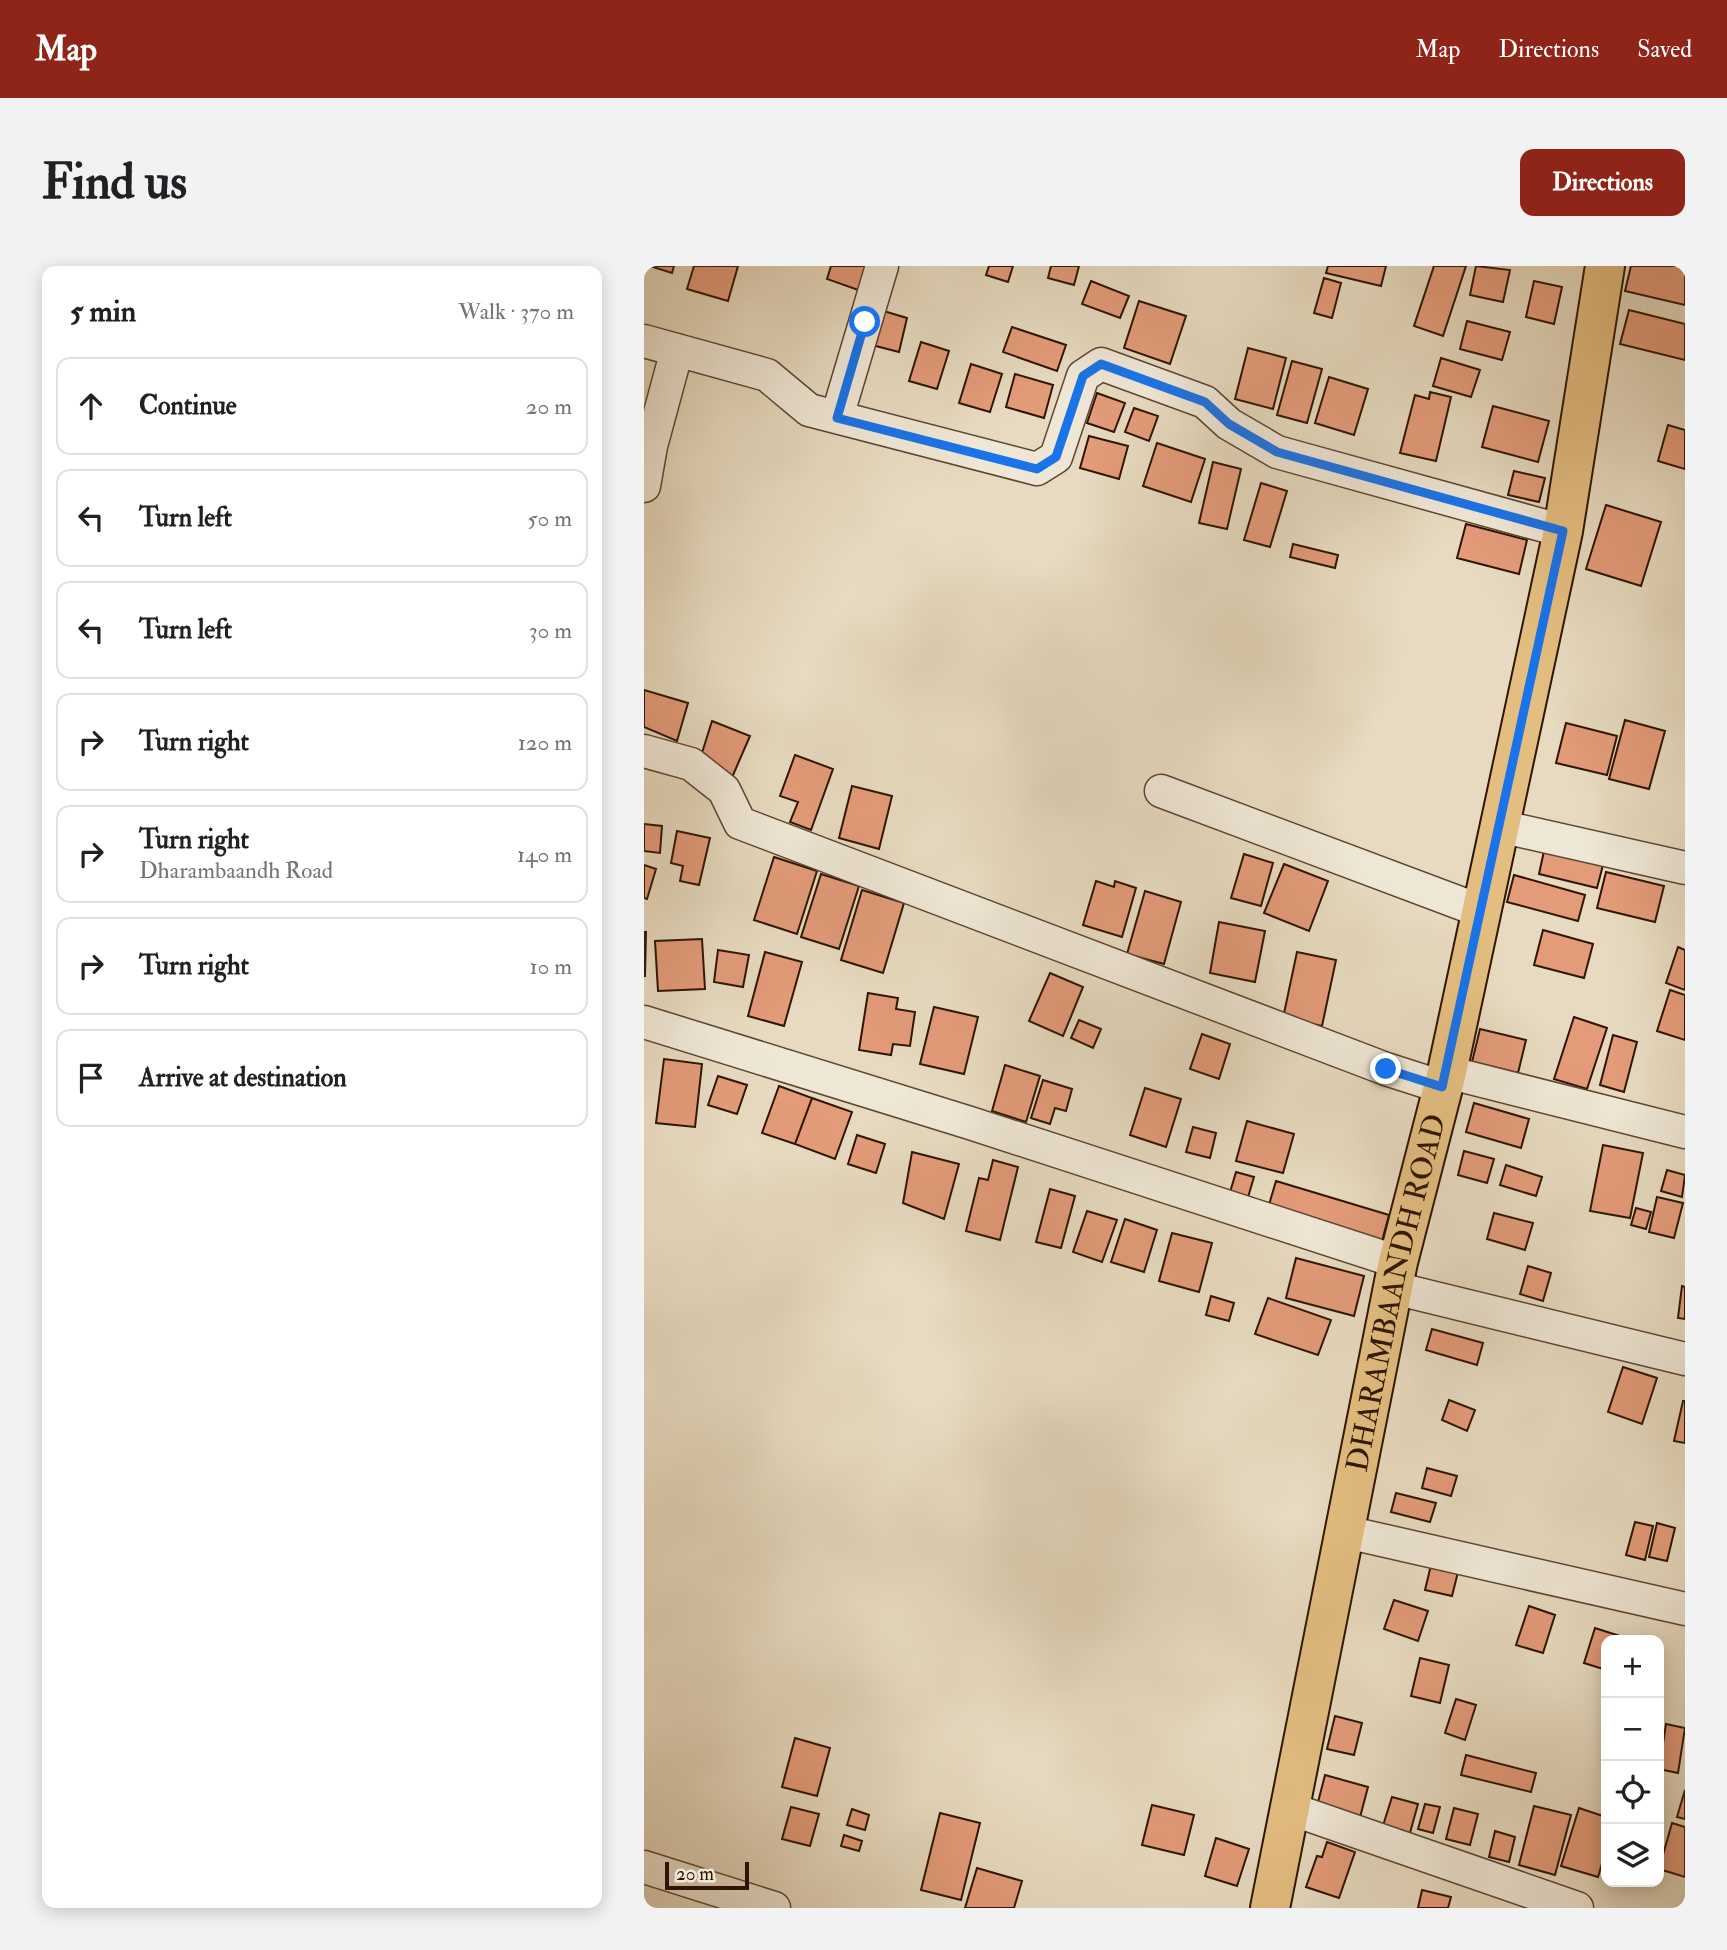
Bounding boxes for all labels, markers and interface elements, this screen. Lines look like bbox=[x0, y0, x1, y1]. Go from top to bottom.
text: Map bbox=[35, 29, 97, 70]
text: Map bbox=[1415, 34, 1460, 65]
text: Directions bbox=[1498, 34, 1599, 65]
text: Saved bbox=[1637, 34, 1692, 65]
button: Directions bbox=[1520, 149, 1685, 216]
text: Find us bbox=[42, 152, 187, 213]
text: 5 min bbox=[70, 293, 136, 330]
text: Walk · 370 m bbox=[458, 297, 574, 326]
route start bbox=[849, 306, 880, 337]
icon: ahead bbox=[72, 387, 110, 425]
text: Continue bbox=[139, 390, 237, 422]
text: 20 m bbox=[526, 392, 572, 421]
icon: left bbox=[72, 499, 110, 537]
text: Turn left bbox=[139, 502, 232, 534]
text: 50 m bbox=[528, 504, 572, 533]
icon: left bbox=[72, 611, 110, 649]
text: Turn left bbox=[139, 614, 232, 646]
text: 30 m bbox=[529, 616, 572, 645]
icon: right bbox=[72, 723, 110, 761]
text: Turn right bbox=[139, 726, 249, 758]
text: 120 m bbox=[518, 728, 572, 757]
text: Turn right bbox=[139, 824, 249, 856]
icon: right bbox=[72, 835, 110, 873]
text: 140 m bbox=[517, 840, 572, 869]
text: Dharambaandh Road bbox=[139, 856, 333, 885]
icon: right bbox=[72, 947, 110, 985]
text: Turn right bbox=[139, 950, 249, 982]
text: 10 m bbox=[529, 952, 572, 981]
route end bbox=[1370, 1053, 1401, 1084]
icon: arrive bbox=[72, 1059, 110, 1097]
text: Arrive at destination bbox=[139, 1062, 347, 1094]
street label: DHARAMBAANDH ROAD bbox=[1338, 1110, 1454, 1475]
map controls bbox=[1601, 1635, 1664, 1887]
button: + bbox=[1601, 1635, 1664, 1698]
button: − bbox=[1601, 1698, 1664, 1761]
button: locate bbox=[1601, 1761, 1664, 1824]
button: layers bbox=[1601, 1824, 1664, 1887]
scale bar bbox=[665, 1859, 749, 1891]
text: 20 m bbox=[676, 1862, 714, 1886]

